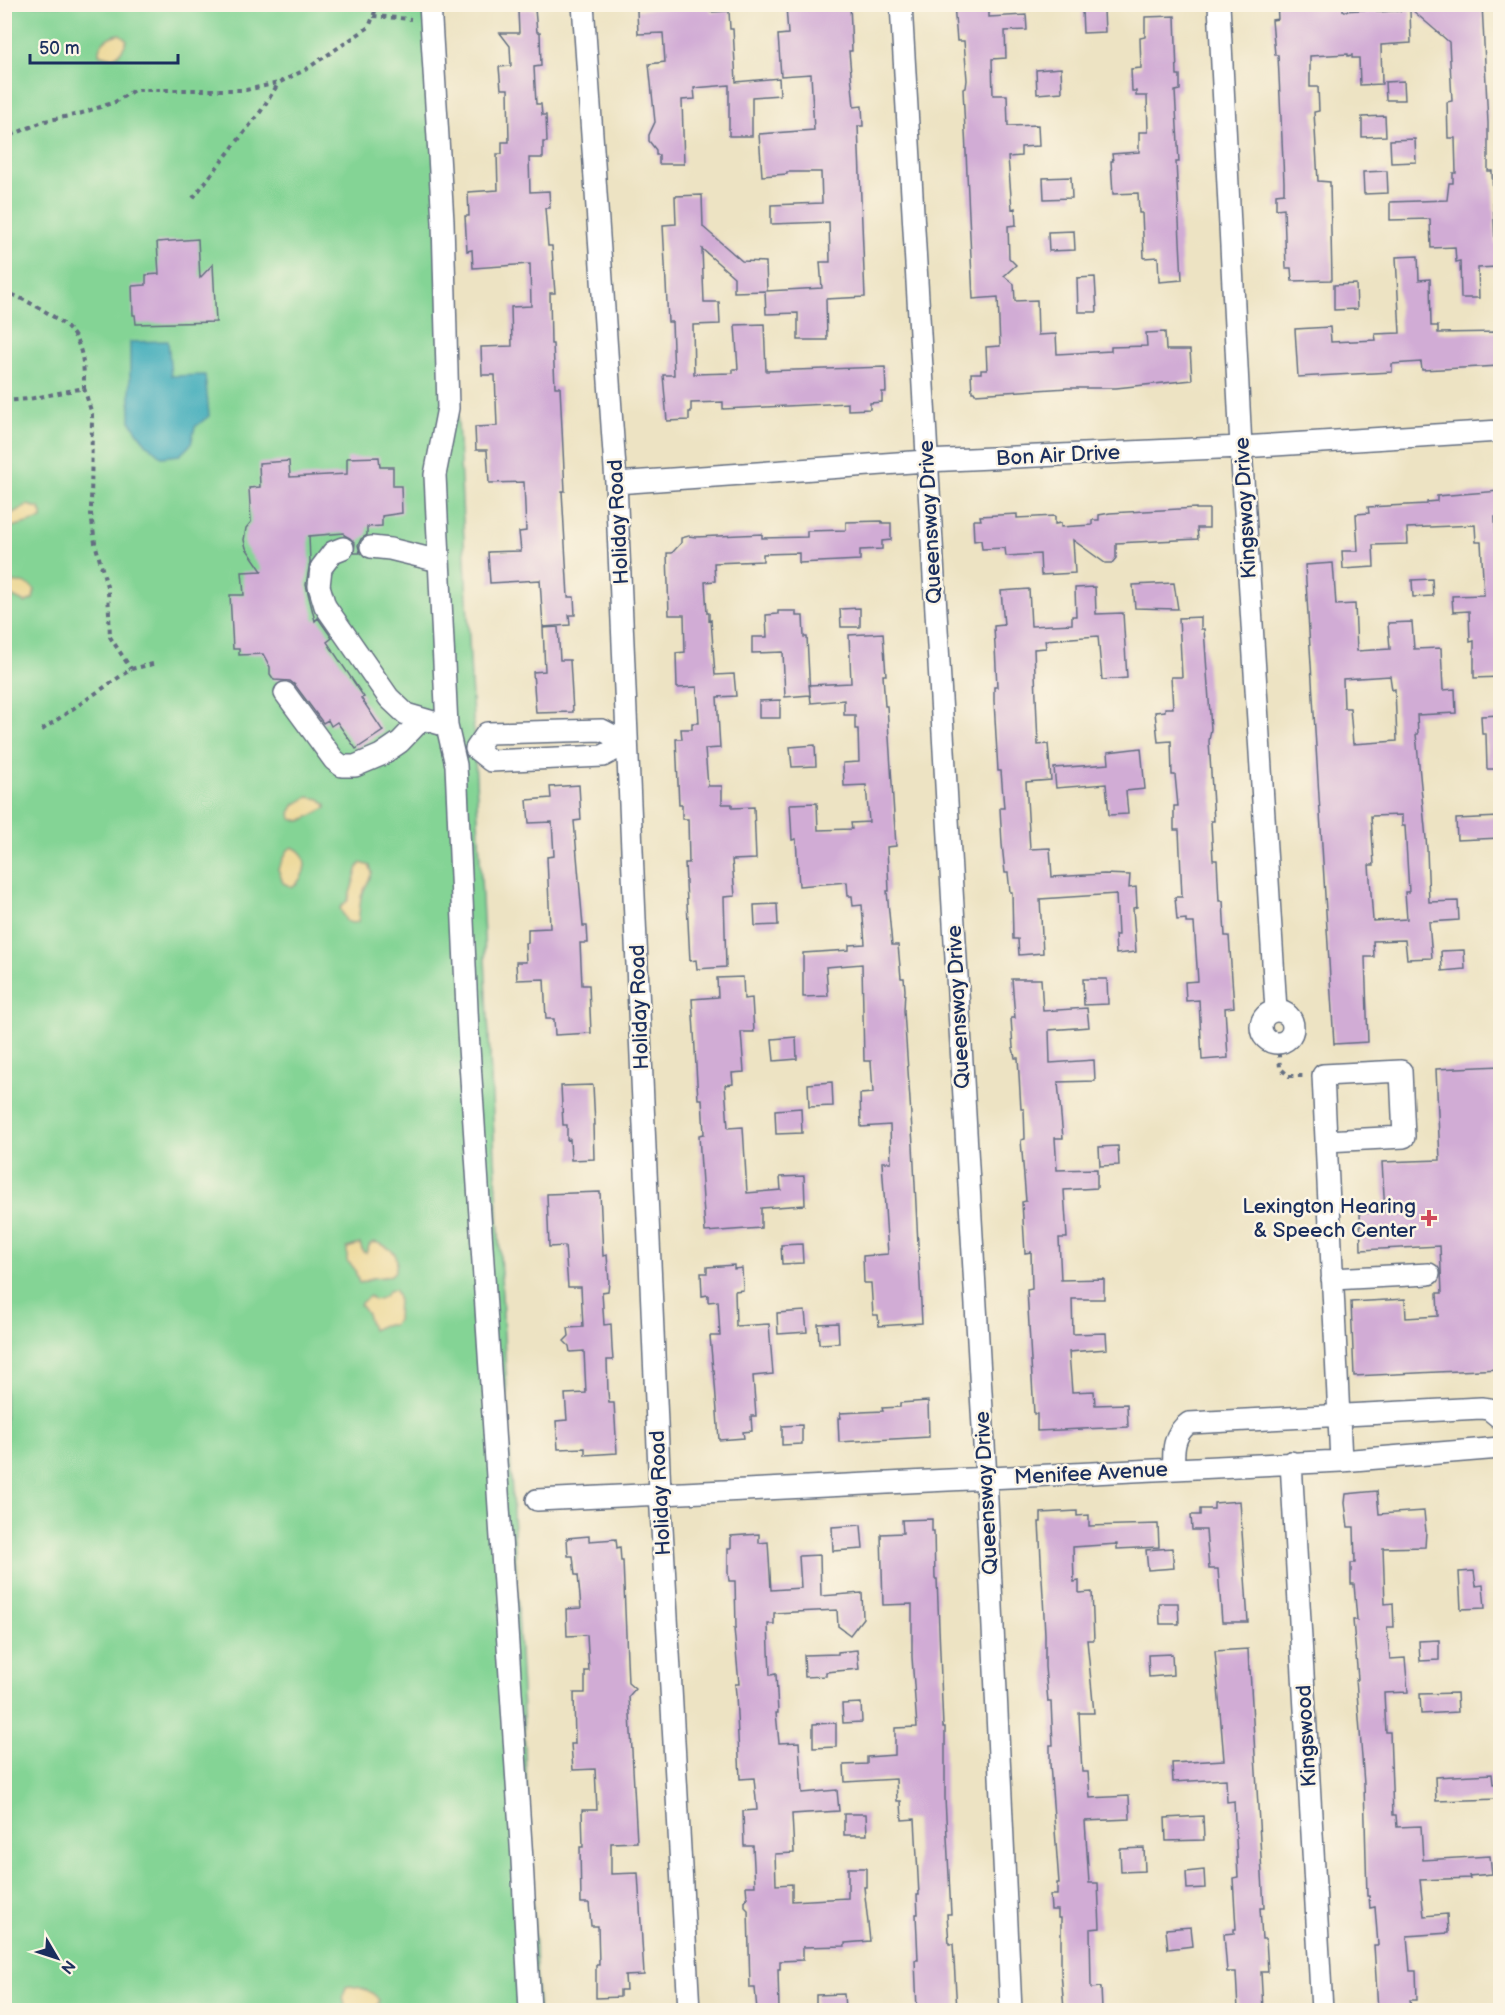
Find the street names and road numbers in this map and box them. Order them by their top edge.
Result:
street label: Kingsway Drive [1229,437,1262,579]
street label: Queensway Drive [914,439,947,605]
street label: Bon Air Drive [995,440,1121,471]
street label: Holiday Road [603,459,634,585]
street label: Queensway Drive [942,924,975,1090]
street label: Holiday Road [625,944,654,1070]
street label: Queensway Drive [970,1410,1003,1576]
street label: Holiday Road [645,1430,676,1556]
street label: Menifee Avenue [1013,1457,1169,1490]
street label: Kingswood [1291,1684,1322,1788]

